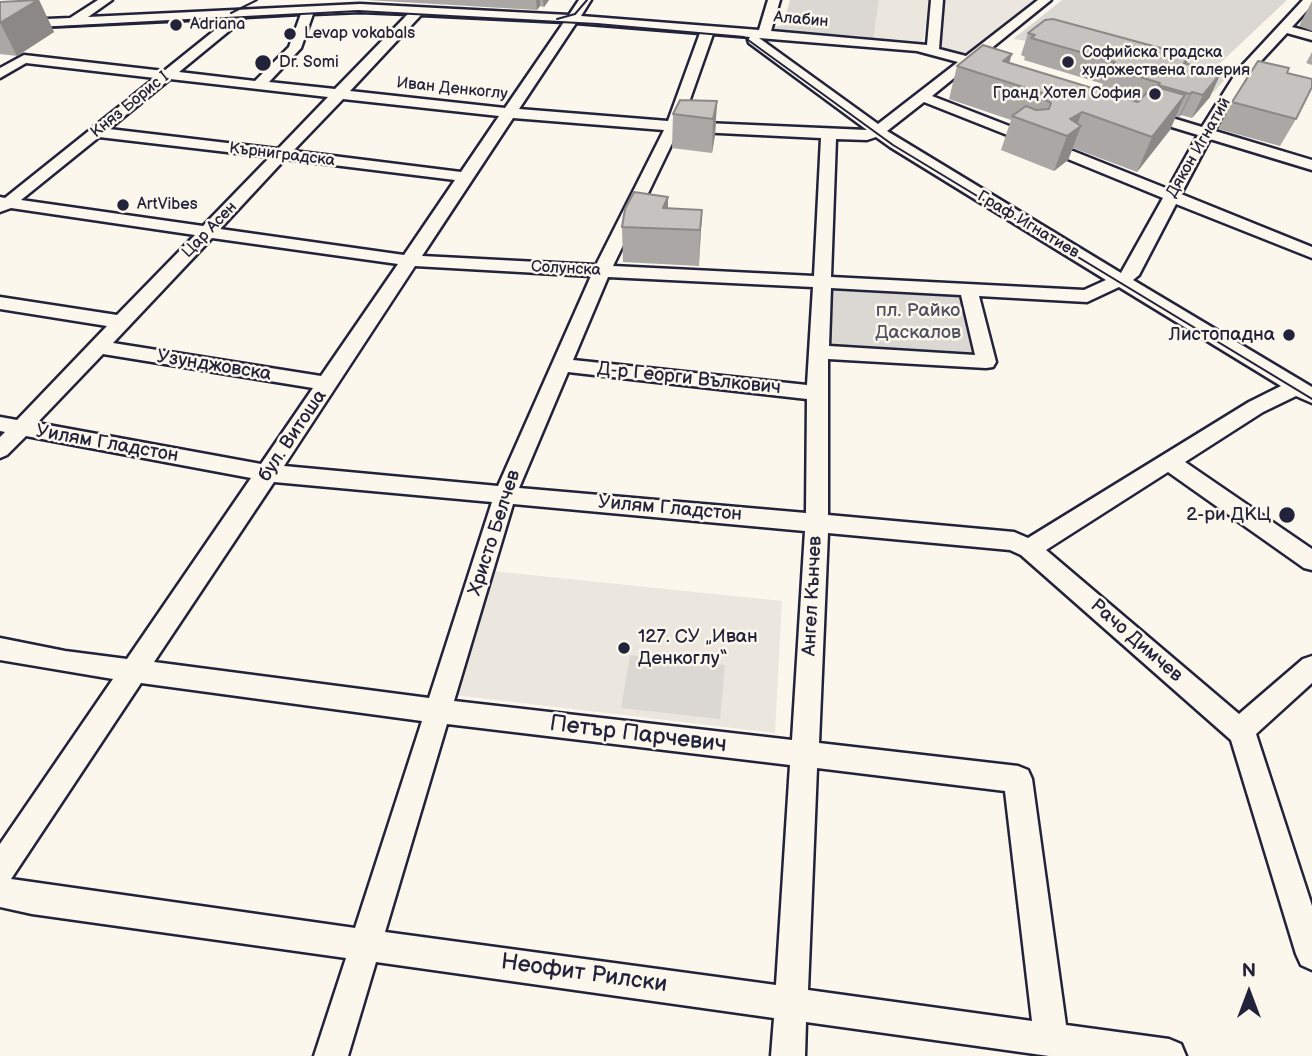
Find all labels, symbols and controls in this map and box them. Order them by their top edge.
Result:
street label: Алабин [773,8,829,32]
place label: Adriana [190,15,245,35]
marker: Adriana [168,17,184,33]
place label: Levap vokabals [304,24,415,44]
marker: Levap vokabals [282,26,298,42]
place label: Софийска градска художествена галерия [1082,43,1250,81]
marker: Dr. Somi [253,53,273,73]
place label: Dr. Somi [279,53,339,73]
marker: Софийска градска художествена галерия [1060,54,1076,70]
street label: Княз Борис I [87,68,173,142]
street label: Иван Денкоглу [395,74,509,104]
place label: Гранд Хотел София [993,84,1141,104]
marker: Гранд Хотел София [1147,86,1163,102]
street label: Дякон Игнатий [1163,95,1235,201]
street label: Кърниградска [228,139,336,171]
street label: Граф Игнатиев [974,187,1082,263]
place label: ArtVibes [137,195,198,215]
marker: ArtVibes [115,197,131,213]
street label: Цар Асен [179,198,241,262]
street label: Солунска [530,258,602,280]
park label: пл. Райко Даскалов [875,300,961,344]
place label: Листопадна [1169,324,1275,346]
marker: Листопадна [1281,327,1297,343]
street label: Узунджовска [155,346,273,386]
street label: Д-р Георги Вълкович [596,358,782,400]
street label: бул. Витоша [254,386,332,486]
street label: Уилям Гладстон [34,420,180,468]
street label: Христо Белчев [464,467,526,599]
street label: Уилям Гладстон [597,491,743,527]
place label: 2-ри ДКЦ [1186,504,1271,526]
marker: 2-ри ДКЦ [1277,505,1297,525]
street label: Ангел Кънчев [798,535,828,657]
street label: Рачо Димчев [1085,595,1187,687]
place label: 127. СУ „Иван Денкоглу“ [638,626,758,670]
marker: 127. СУ „Иван Денкоглу“ [616,640,632,656]
street label: Петър Парчевич [548,710,728,760]
street label: Неофит Рилски [499,949,669,999]
north arrow [1214,958,1284,1028]
text: N [1242,960,1256,983]

